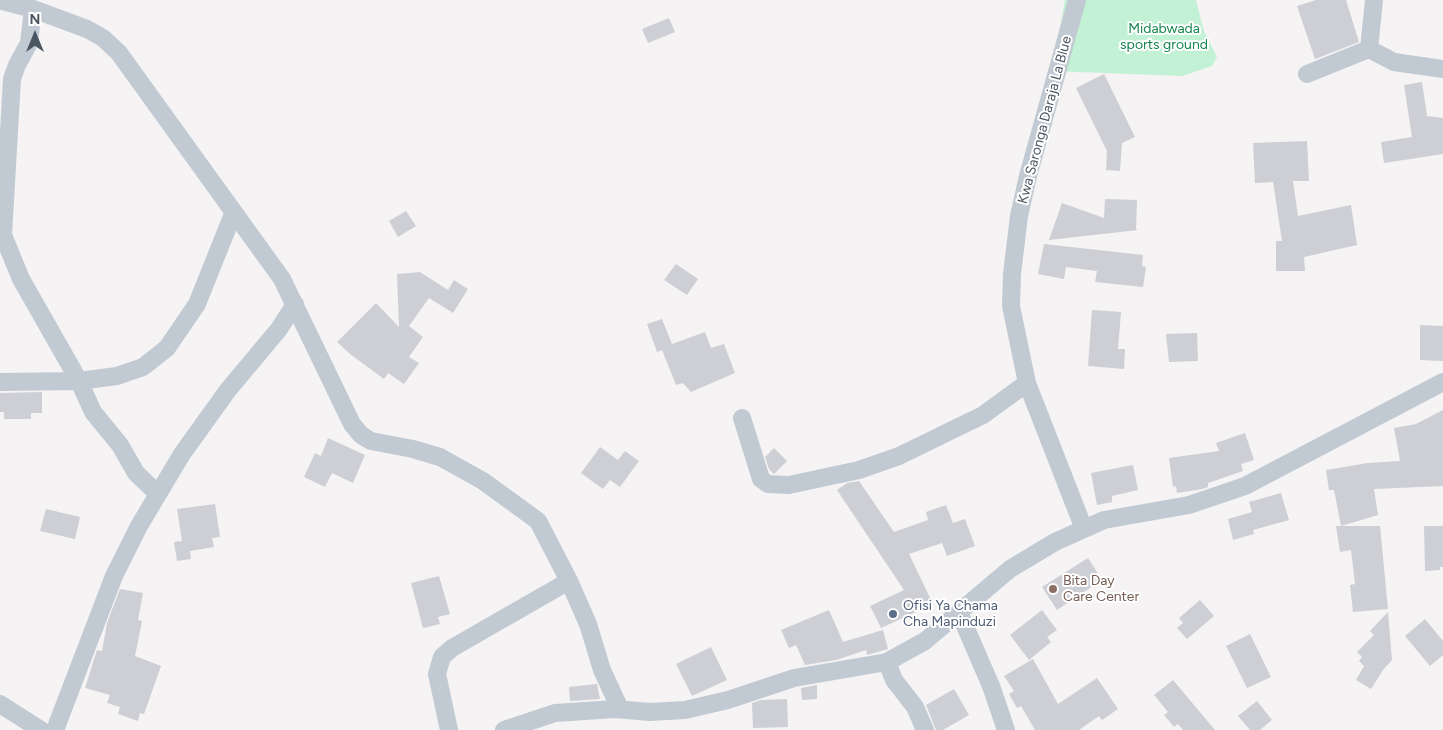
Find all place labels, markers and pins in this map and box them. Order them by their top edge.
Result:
place label: Bita Day Care Center [1063,573,1139,606]
marker: Bita Day Care Center [1047,583,1059,595]
place label: Ofisi Ya Chama Cha Mapinduzi [903,598,998,630]
marker: Ofisi Ya Chama Cha Mapinduzi [887,608,899,620]

